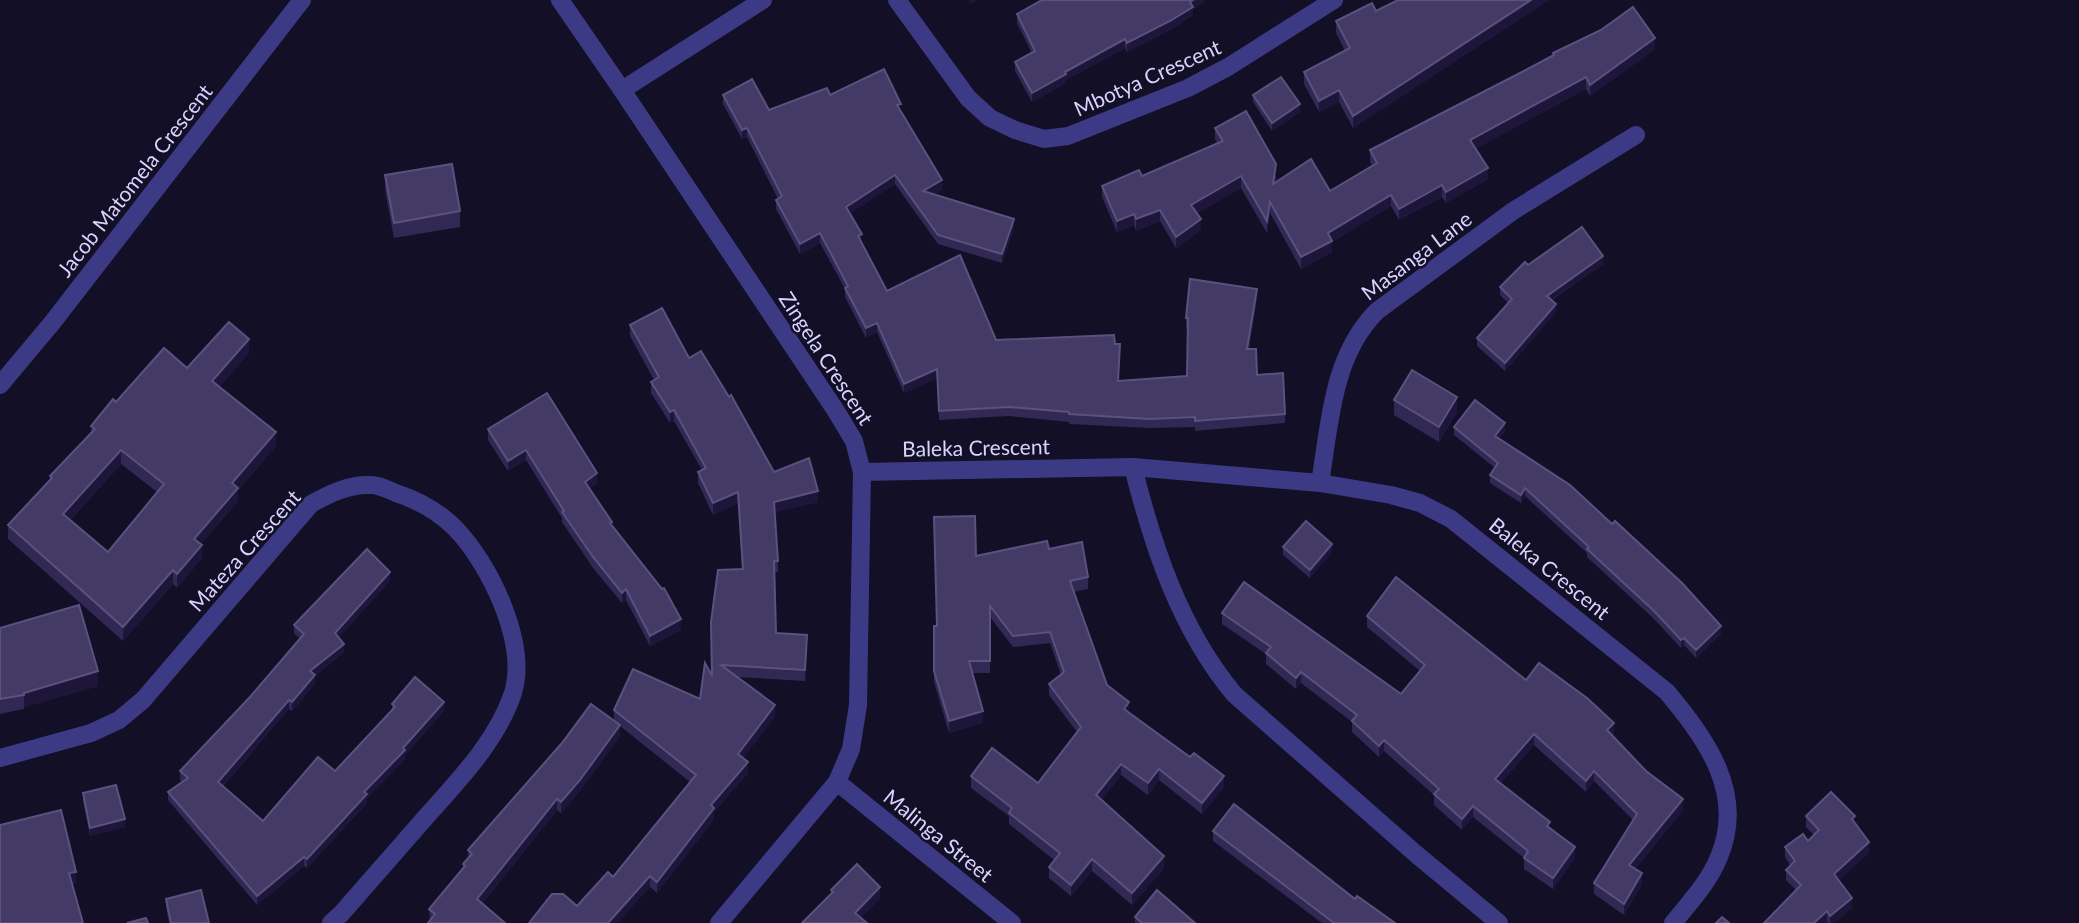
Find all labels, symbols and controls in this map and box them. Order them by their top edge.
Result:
street label: Mbotya Crescent [1070,33,1225,121]
street label: Jacob Matomela Crescent [51,78,217,281]
street label: Masanga Lane [1356,205,1476,305]
street label: Zingela Crescent [775,287,879,430]
street label: Baleka Crescent [902,433,1051,461]
street label: Mateza Crescent [183,484,305,616]
street label: Baleka Crescent [1485,512,1616,625]
street label: Malinga Street [879,783,999,887]

